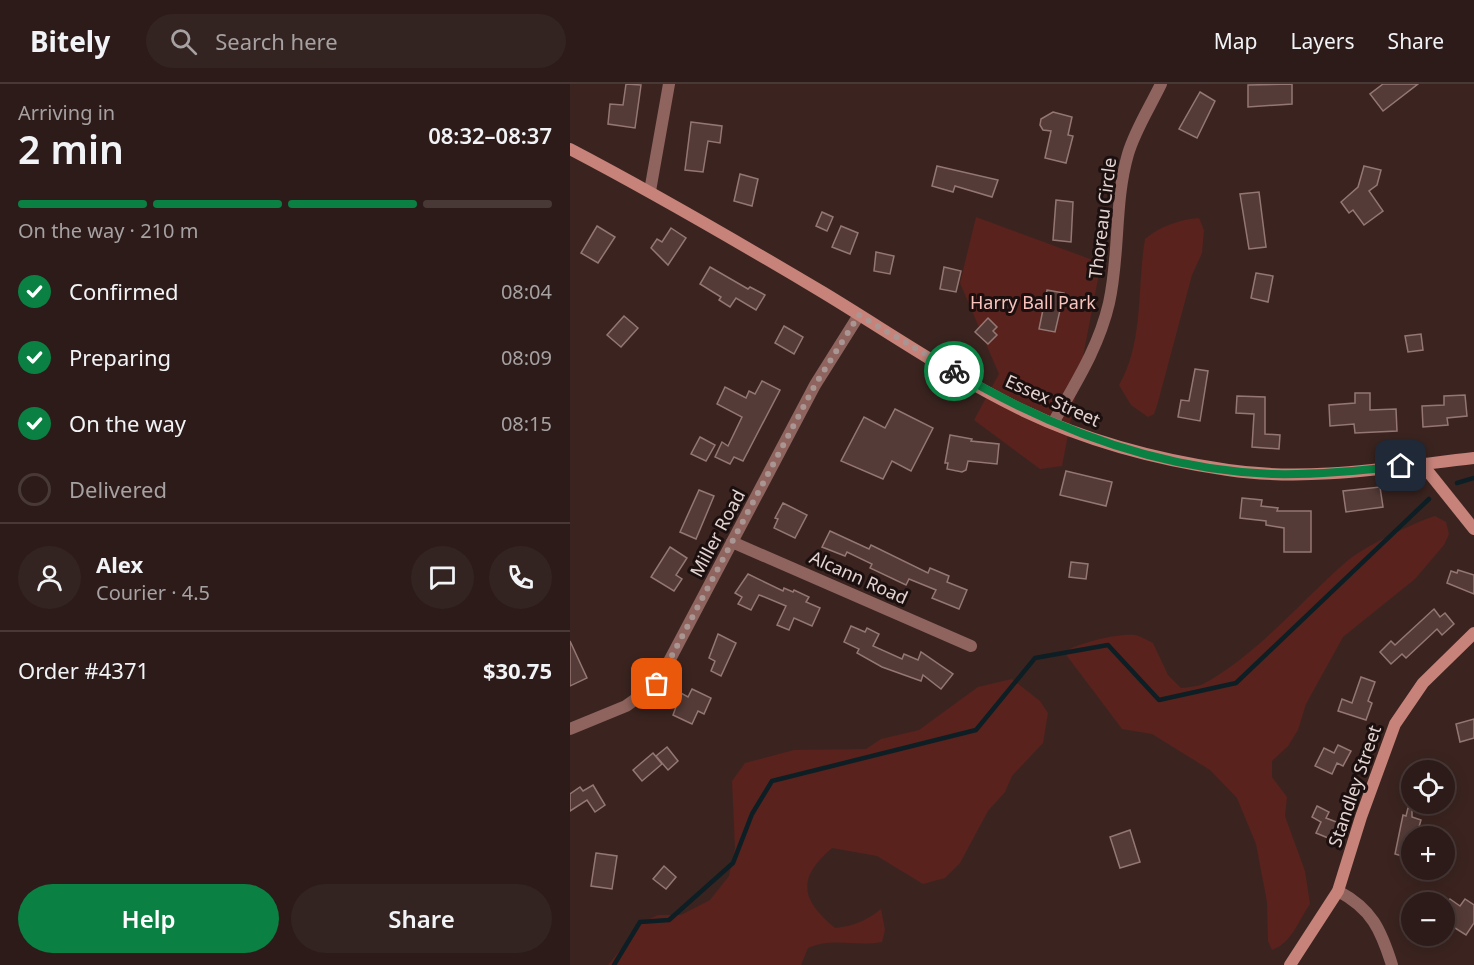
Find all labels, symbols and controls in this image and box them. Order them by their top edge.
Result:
search box [146,14,566,68]
text: Bitely [30,22,110,60]
icon: search [167,25,200,58]
text: Search here [215,26,338,56]
text: Map [1214,27,1258,55]
text: Layers [1291,27,1355,55]
text: Share [1388,27,1444,55]
text: Arriving in [18,99,115,126]
text: 08:32–08:37 [428,120,552,150]
text: 2 min [18,122,124,175]
street label: Thoreau Circle [1083,156,1121,280]
text: On the way · 210 m [18,217,198,244]
icon: check [18,275,51,308]
text: Confirmed [69,276,179,306]
text: 08:04 [501,278,552,305]
park label: Harry Ball Park [970,290,1096,314]
icon: check [18,341,51,374]
courier [924,341,984,401]
text: Preparing [69,342,171,372]
text: 08:09 [501,344,552,371]
icon: bike [938,355,971,388]
street label: Essex Street [1002,368,1105,432]
icon: check [18,407,51,440]
text: On the way [69,408,186,438]
text: 08:15 [501,410,552,437]
pin [1375,440,1426,491]
icon: home [1384,449,1417,482]
text: Delivered [69,474,167,504]
street label: Miller Road [684,485,750,581]
street label: Alcann Road [806,545,912,609]
button: person [18,546,81,609]
button: chat [411,546,474,609]
button: phone [489,546,552,609]
text: Alex [96,549,143,579]
text: Courier · 4.5 [96,579,210,606]
text: Order #4371 [18,655,149,685]
text: $30.75 [483,655,552,685]
pin [631,658,682,709]
icon: bag [640,667,673,700]
street label: Standley Street [1322,721,1386,850]
map controls [1401,760,1455,946]
button: locate [1401,760,1455,814]
button: + [1401,826,1455,880]
button: Help [18,884,279,953]
button: Share [291,884,552,953]
button: − [1401,892,1455,946]

